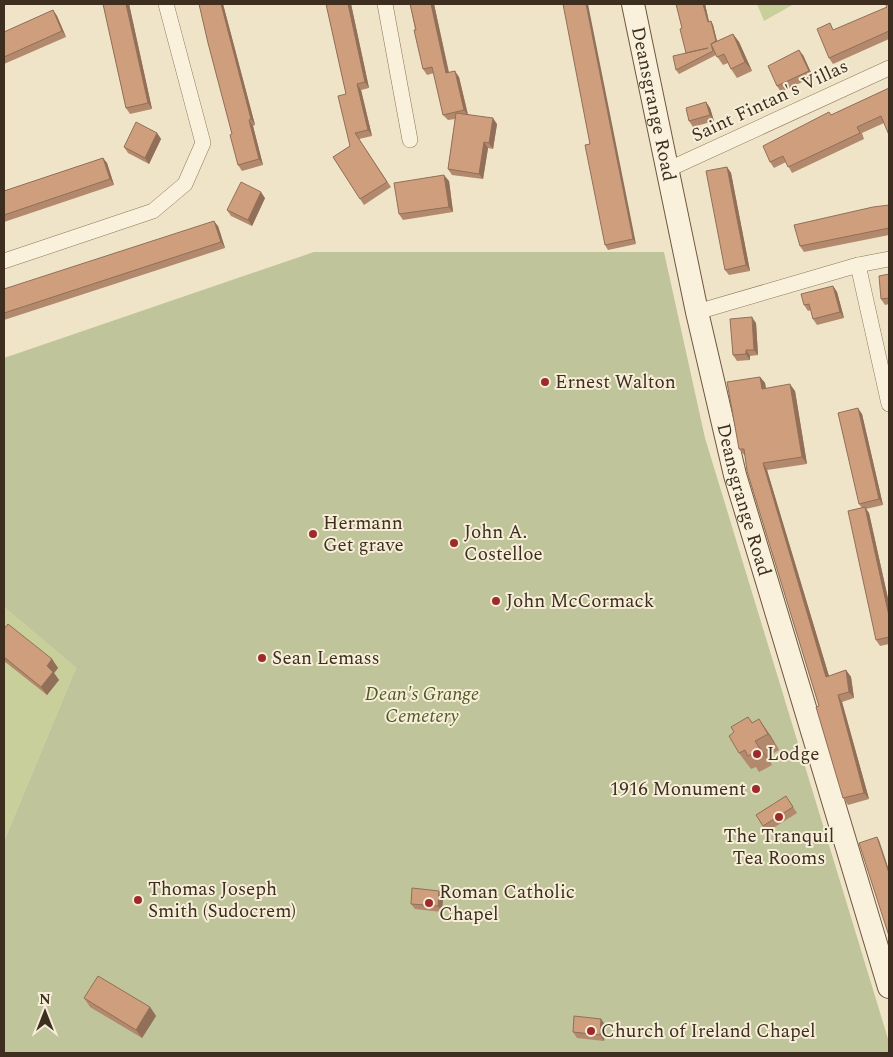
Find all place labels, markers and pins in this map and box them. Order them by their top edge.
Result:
place label: Ernest Walton [555,368,676,397]
marker: Ernest Walton [539,376,551,388]
place label: Hermann Get grave [323,509,404,560]
place label: John A. Costelloe [464,518,543,569]
marker: Hermann Get grave [307,528,319,540]
marker: John A. Costelloe [448,537,460,549]
place label: John McCormack [506,587,655,616]
marker: John McCormack [490,595,502,607]
place label: Sean Lemass [272,644,380,673]
marker: Sean Lemass [256,652,268,664]
place label: Lodge [767,740,819,769]
marker: Lodge [751,748,763,760]
place label: 1916 Monument [610,775,746,804]
marker: 1916 Monument [750,783,762,795]
marker: The Tranquil Tea Rooms [773,811,785,823]
place label: The Tranquil Tea Rooms [724,822,834,873]
place label: Thomas Joseph Smith (Sudocrem) [148,875,296,926]
place label: Roman Catholic Chapel [439,878,575,929]
marker: Thomas Joseph Smith (Sudocrem) [132,894,144,906]
marker: Roman Catholic Chapel [423,897,435,909]
place label: Church of Ireland Chapel [601,1017,816,1046]
marker: Church of Ireland Chapel [585,1025,597,1037]

